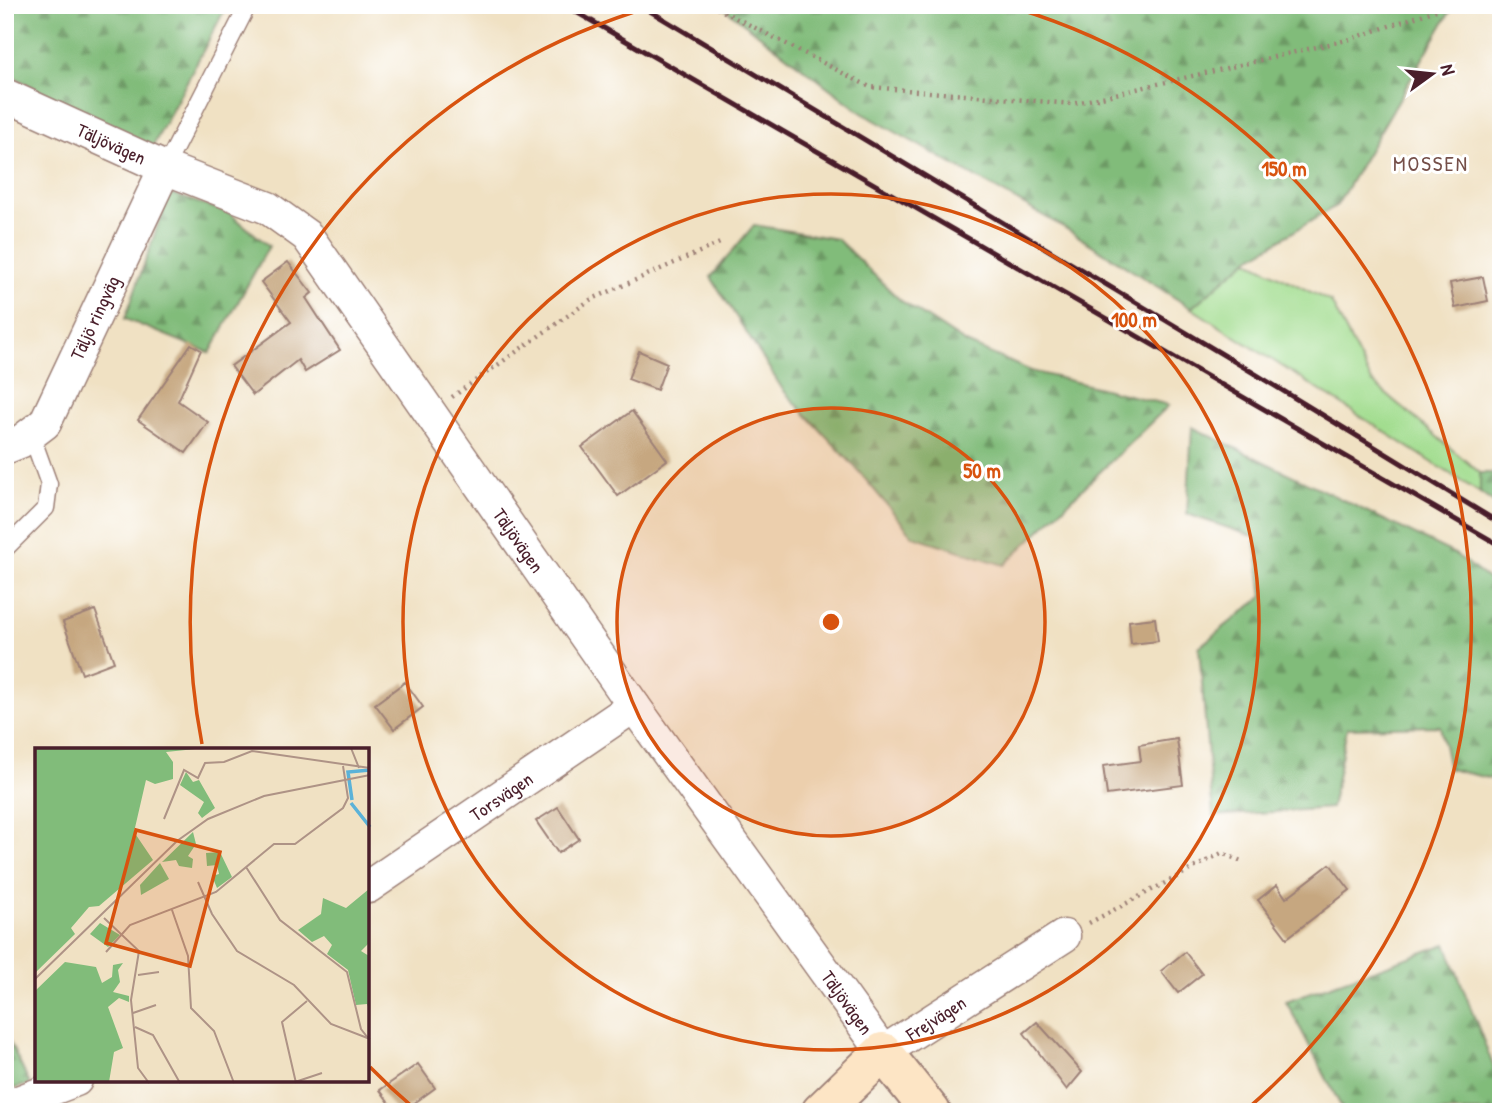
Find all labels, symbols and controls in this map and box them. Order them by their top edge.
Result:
north arrow [1398,38,1468,108]
text: N [1435,61,1462,78]
street label: Täljövägen [73,117,150,171]
district label: MOSSEN [1393,149,1469,178]
text: 150 m [1261,154,1307,183]
street label: Täljö ringväg [64,271,126,364]
text: 100 m [1111,305,1157,334]
text: 50 m [963,456,1001,485]
street label: Täljövägen [487,503,550,578]
centre of rings [819,610,843,634]
inset map [35,748,369,1082]
street label: Torsvägen [464,766,538,827]
street label: Täljövägen [815,965,879,1040]
street label: Frejvägen [900,989,971,1047]

